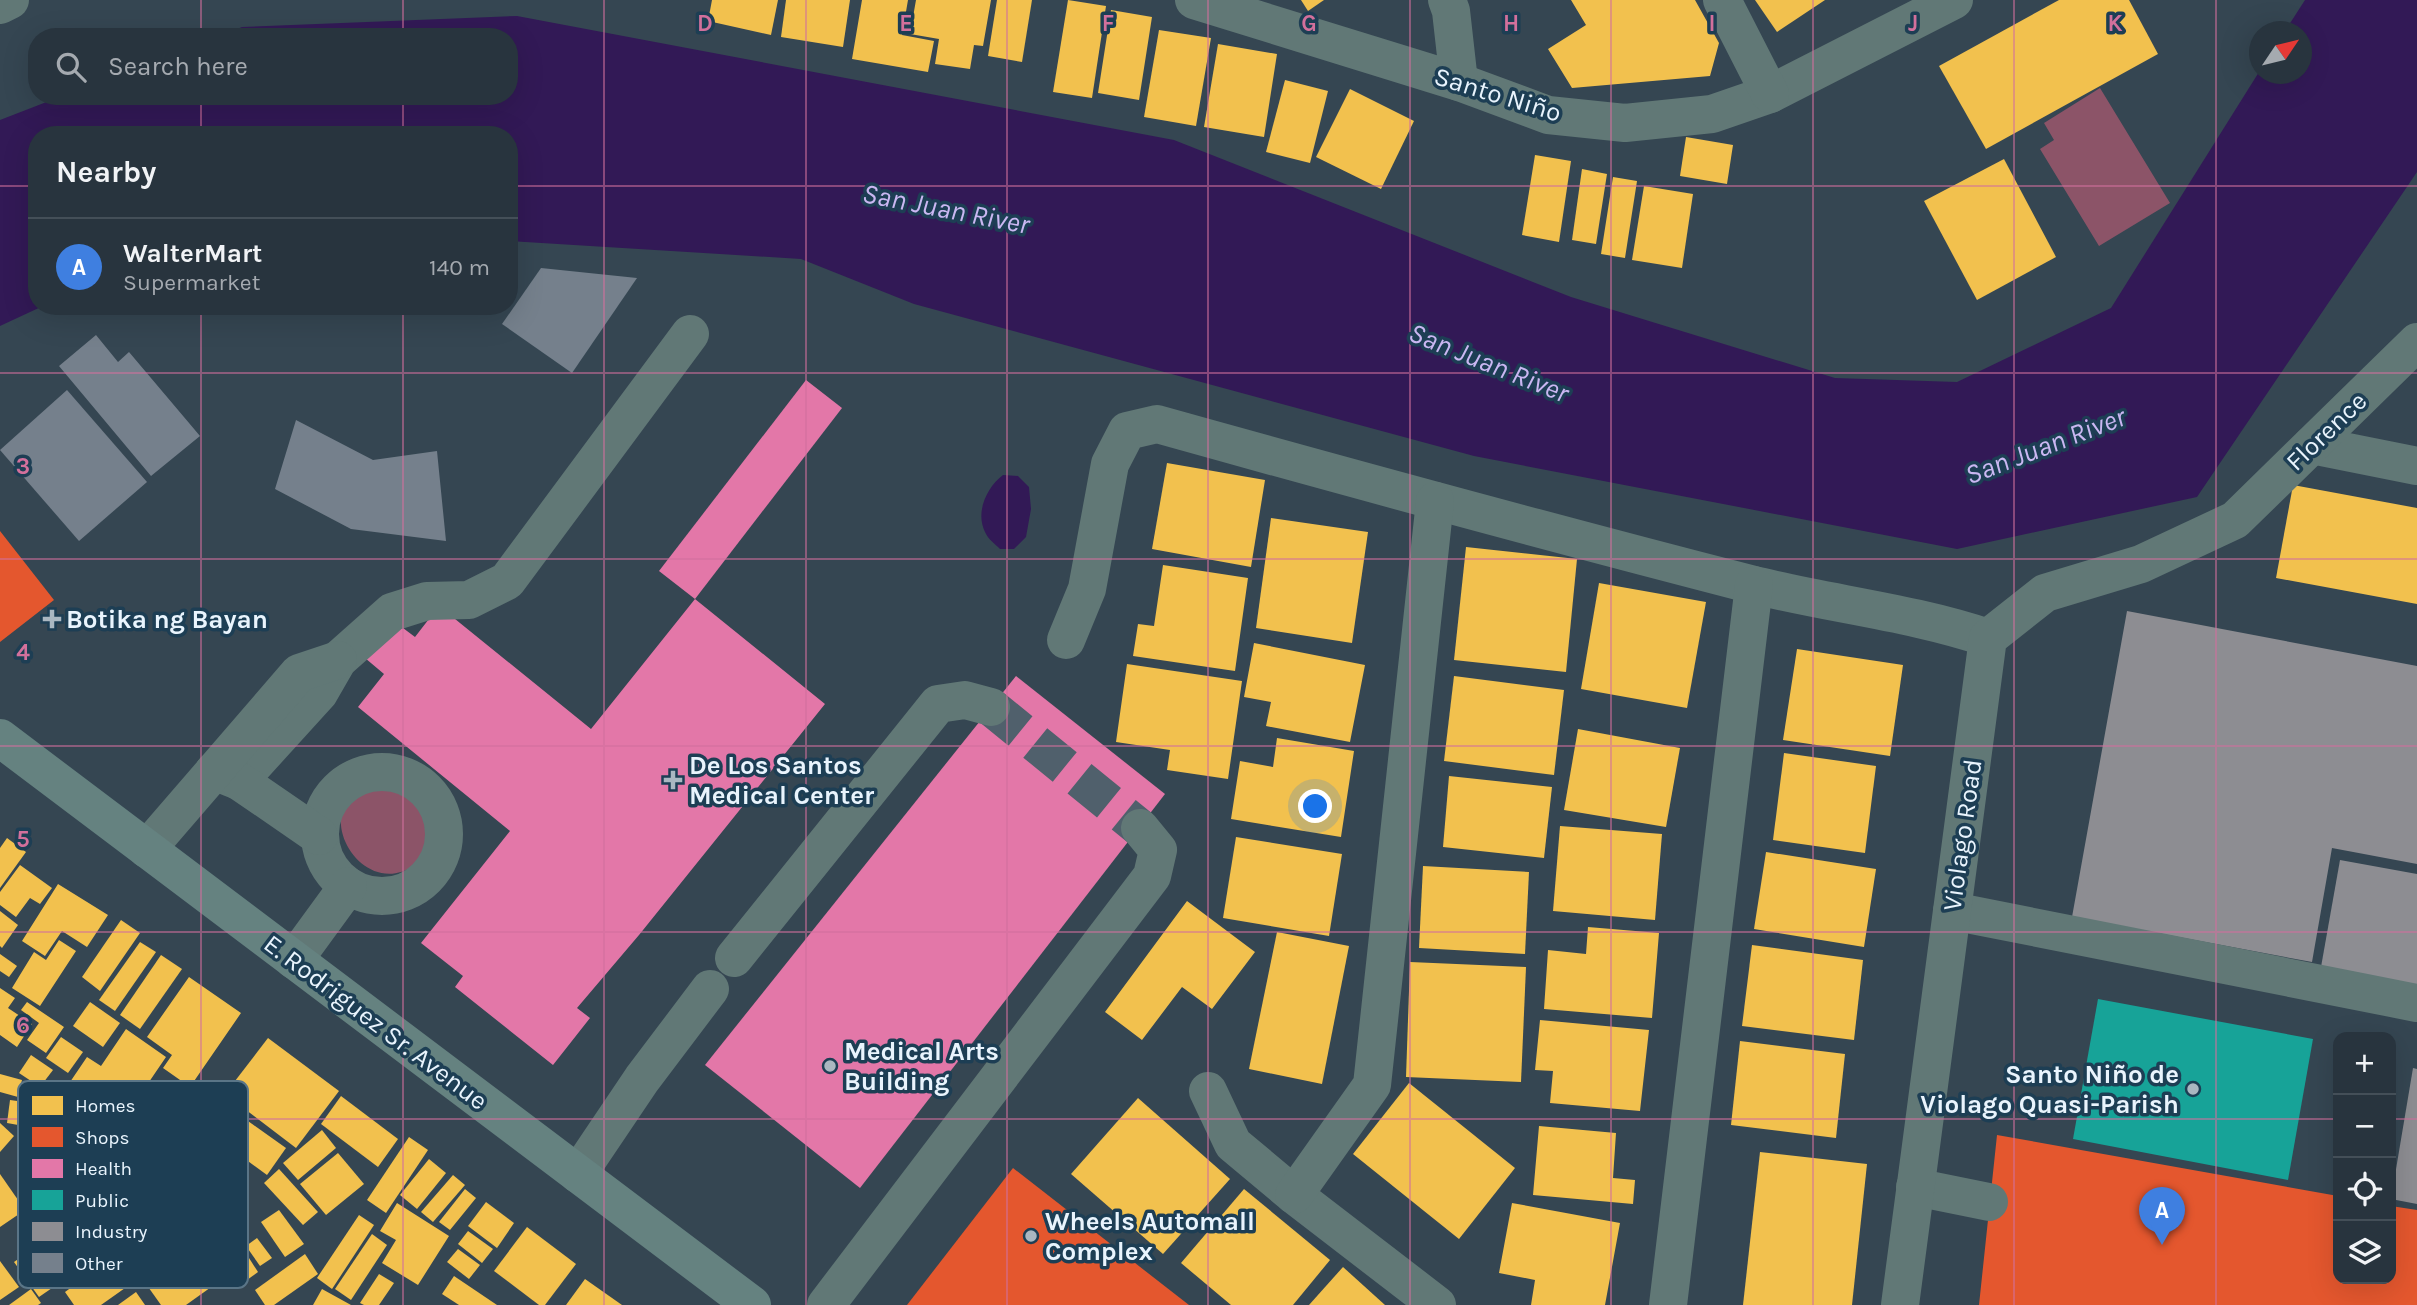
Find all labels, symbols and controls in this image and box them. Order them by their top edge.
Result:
text: D [697,10,713,37]
text: E [899,10,913,37]
text: F [1102,10,1114,37]
text: G [1301,10,1317,37]
text: H [1503,10,1519,37]
text: I [1708,10,1716,37]
text: J [1908,10,1918,37]
text: K [2107,10,2123,37]
north arrow [2249,21,2312,84]
search box [28,28,518,105]
icon: search [52,48,90,86]
text: Search here [108,51,248,82]
street label: Santo Niño [1431,60,1565,128]
text: Nearby [56,154,156,190]
water label: San Juan River [860,176,1034,241]
text: WalterMart [123,238,262,269]
text: A [72,254,86,281]
text: 140 m [429,254,490,281]
text: Supermarket [123,269,260,296]
water label: San Juan River [1404,315,1575,410]
street label: Florence [2279,385,2373,477]
water label: San Juan River [1960,399,2132,491]
text: 3 [16,453,30,480]
place label: Botika ng Bayan [66,604,268,635]
marker: Botika ng Bayan [44,611,60,627]
text: 4 [16,639,30,666]
place label: De Los Santos Medical Center [689,750,875,811]
street label: Violago Road [1936,757,1988,913]
marker: De Los Santos Medical Center [663,770,683,790]
your location [1298,789,1332,823]
text: 5 [16,826,30,853]
street label: E. Rodriguez Sr. Avenue [258,928,494,1117]
text: 6 [16,1012,30,1039]
map controls [2333,1032,2396,1284]
button: + [2333,1032,2396,1095]
place label: Medical Arts Building [844,1036,999,1097]
marker: Medical Arts Building [822,1058,838,1074]
place label: Santo Niño de Violago Quasi-Parish [1920,1059,2179,1120]
legend [18,1081,248,1288]
marker: Santo Niño de Violago Quasi-Parish [2185,1081,2201,1097]
text: Homes [75,1095,136,1117]
button: − [2333,1095,2396,1158]
text: Shops [75,1127,129,1149]
text: Health [75,1158,132,1180]
button: locate [2333,1158,2396,1221]
pin: A [2139,1187,2185,1245]
text: Public [75,1190,129,1212]
place label: Wheels Automall Complex [1045,1206,1255,1267]
text: Industry [75,1221,148,1243]
button: layers [2333,1221,2396,1284]
marker: Wheels Automall Complex [1023,1228,1039,1244]
text: Other [75,1253,123,1275]

